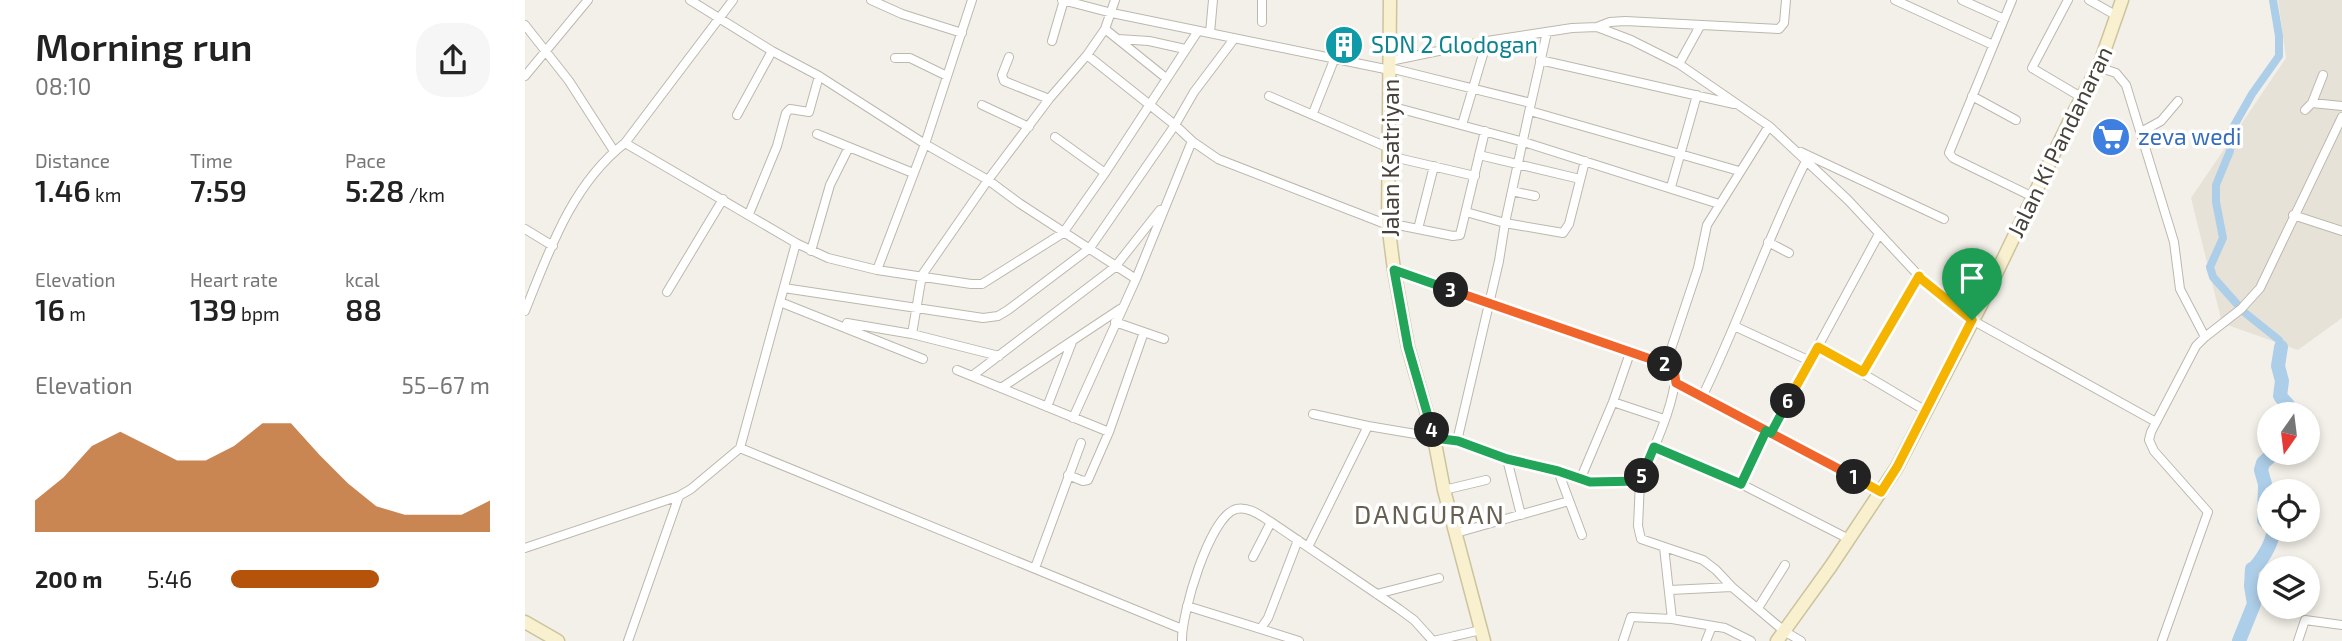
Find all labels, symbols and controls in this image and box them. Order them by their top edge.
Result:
text: Morning run [35,23,253,69]
button: share [416,23,490,97]
building icon: SDN 2 Glodogan [1323,24,1365,66]
place label: SDN 2 Glodogan [1371,30,1538,58]
street label: Jalan Ki Pandanaran [2001,41,2118,242]
text: 08:10 [35,72,91,100]
street label: Jalan Ksatriyan [1376,79,1404,237]
supermarket icon: zeva wedi [2090,116,2132,158]
place label: zeva wedi [2138,122,2241,150]
text: Distance [35,149,110,172]
text: Time [190,149,233,172]
text: Pace [345,149,386,172]
text: 1.46 [35,172,91,208]
text: 7:59 [190,172,247,208]
text: 5:28 [345,172,404,208]
text: km [91,183,121,206]
text: /km [404,183,445,206]
pin [1942,248,2002,320]
icon: arrive [1953,259,1991,297]
text: Elevation [35,268,116,291]
text: Heart rate [190,268,278,291]
text: kcal [345,268,380,291]
pin: 3 [1433,272,1469,308]
text: 3 [1445,278,1456,301]
text: 16 [35,291,65,327]
text: 139 [190,291,237,327]
text: 88 [345,291,382,327]
text: m [65,302,86,325]
text: bpm [237,302,280,325]
pin: 2 [1647,346,1683,382]
text: 2 [1659,352,1670,375]
text: Elevation [35,371,133,399]
text: 55–67 m [402,371,490,399]
pin: 6 [1771,384,1805,418]
text: 6 [1782,389,1793,412]
north arrow [2257,402,2321,466]
map controls [2257,402,2320,619]
pin: 4 [1415,412,1450,448]
text: 4 [1425,418,1438,441]
pin: 5 [1625,458,1659,494]
pin: 1 [1837,460,1871,494]
text: 5 [1636,464,1647,487]
text: 1 [1849,465,1858,488]
button: locate [2257,479,2320,542]
district label: DANGURAN [1354,498,1506,529]
button: layers [2257,556,2320,619]
text: 200 m [35,565,103,593]
text: 5:46 [147,565,192,593]

